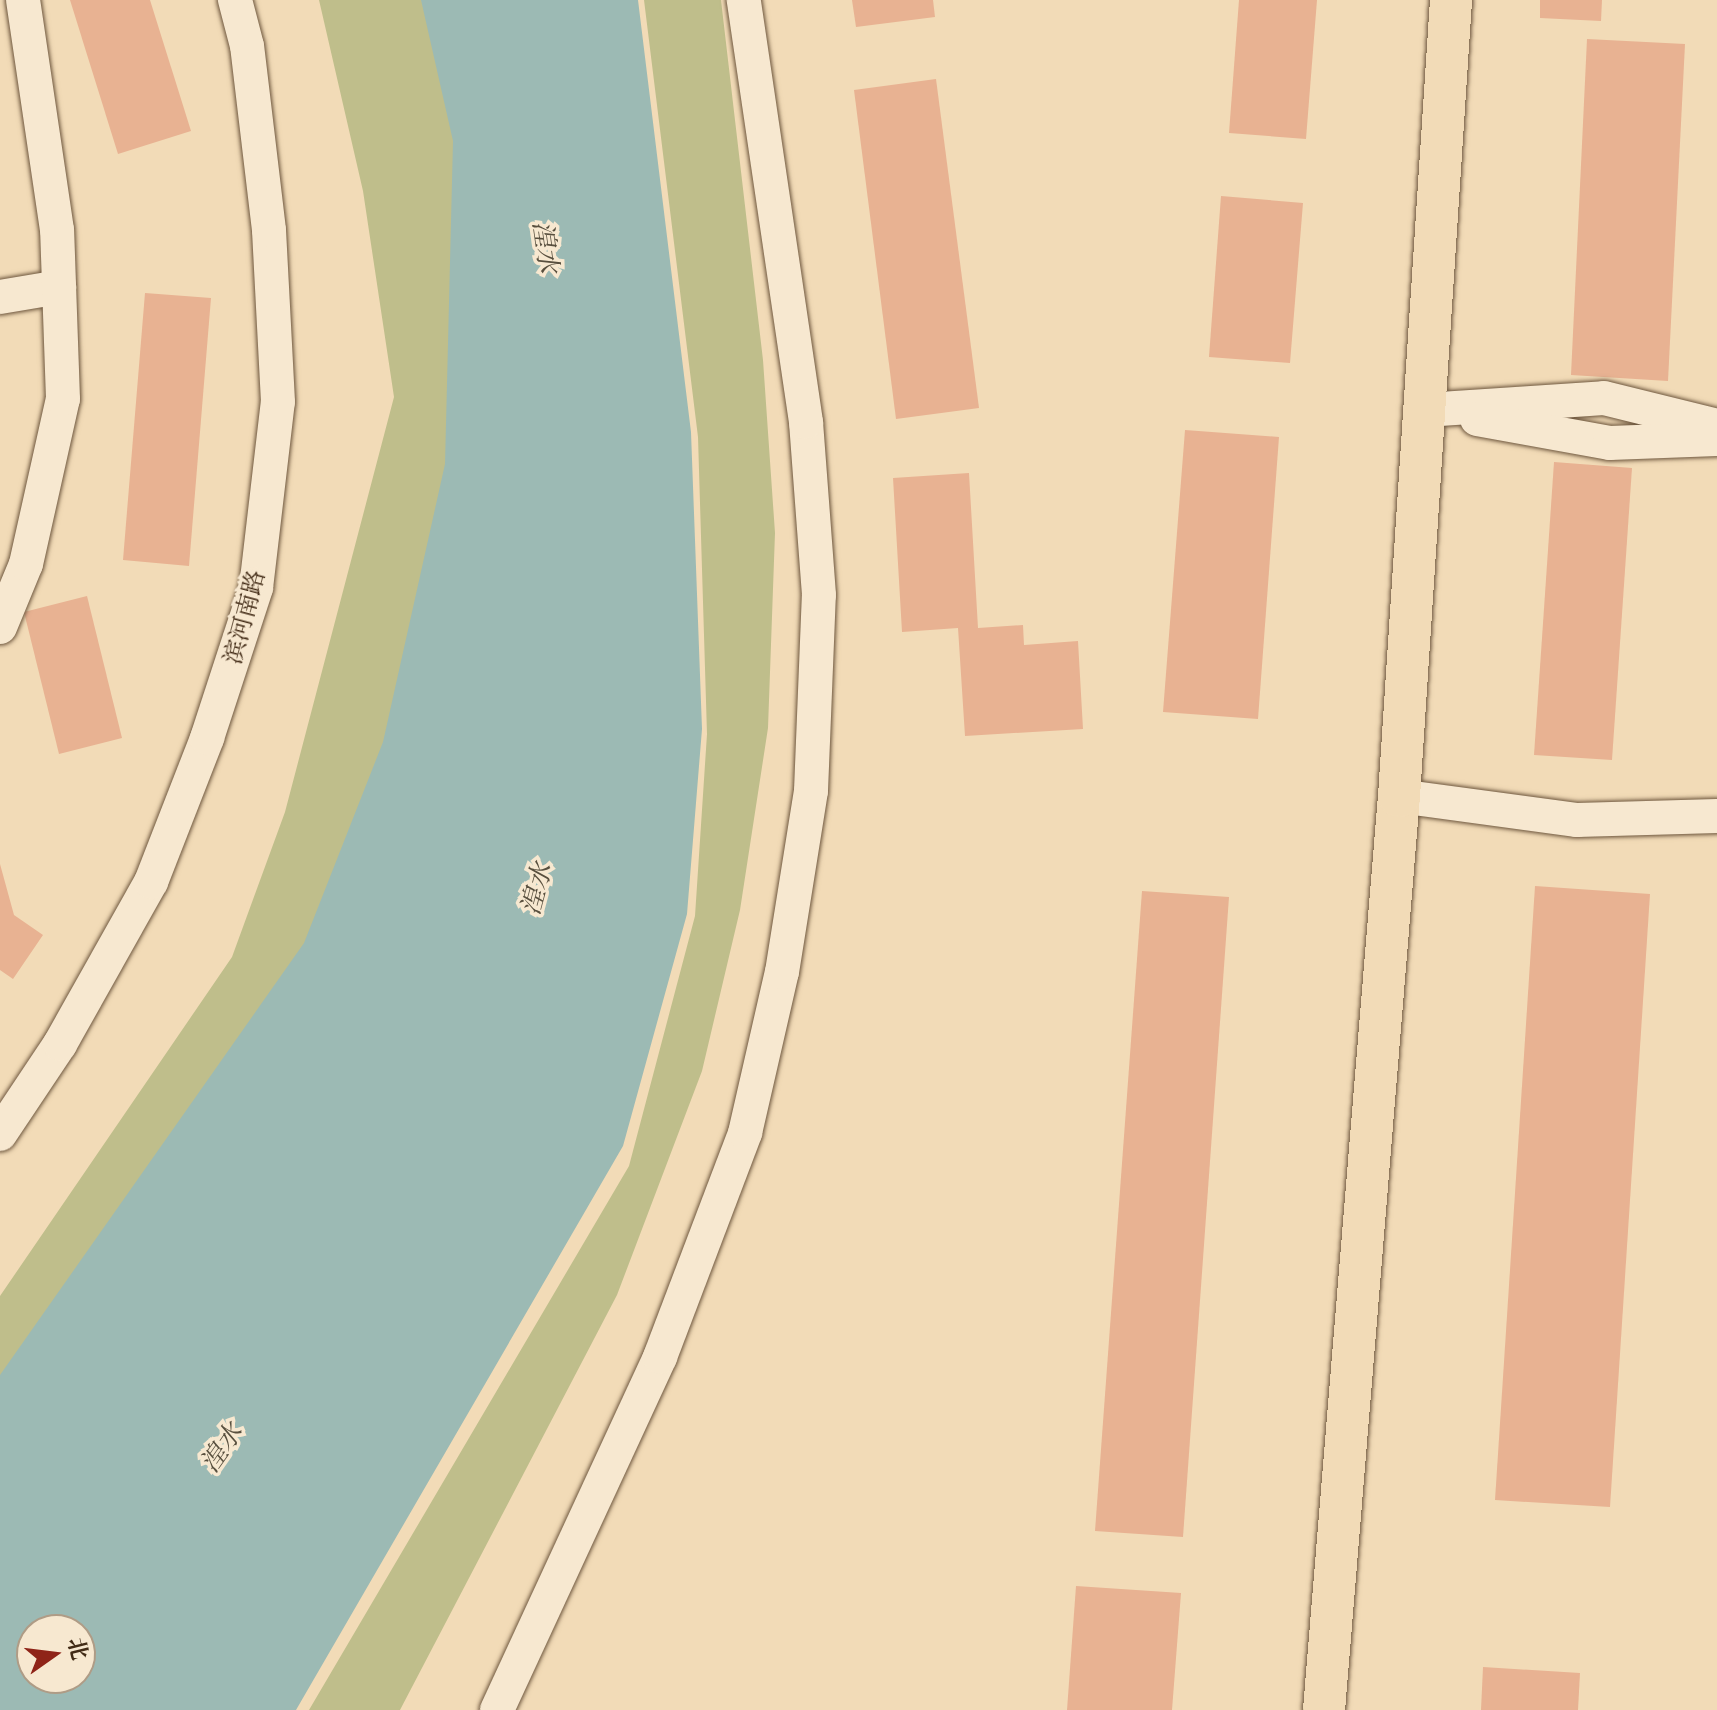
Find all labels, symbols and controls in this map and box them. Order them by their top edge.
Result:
water label: 湟水 [526,219,564,275]
street label: 滨河南路 [218,567,270,667]
water label: 湟水 [515,860,559,918]
water label: 湟水 [194,1418,250,1478]
north arrow [16,1614,96,1694]
text: 北 [62,1635,94,1662]

